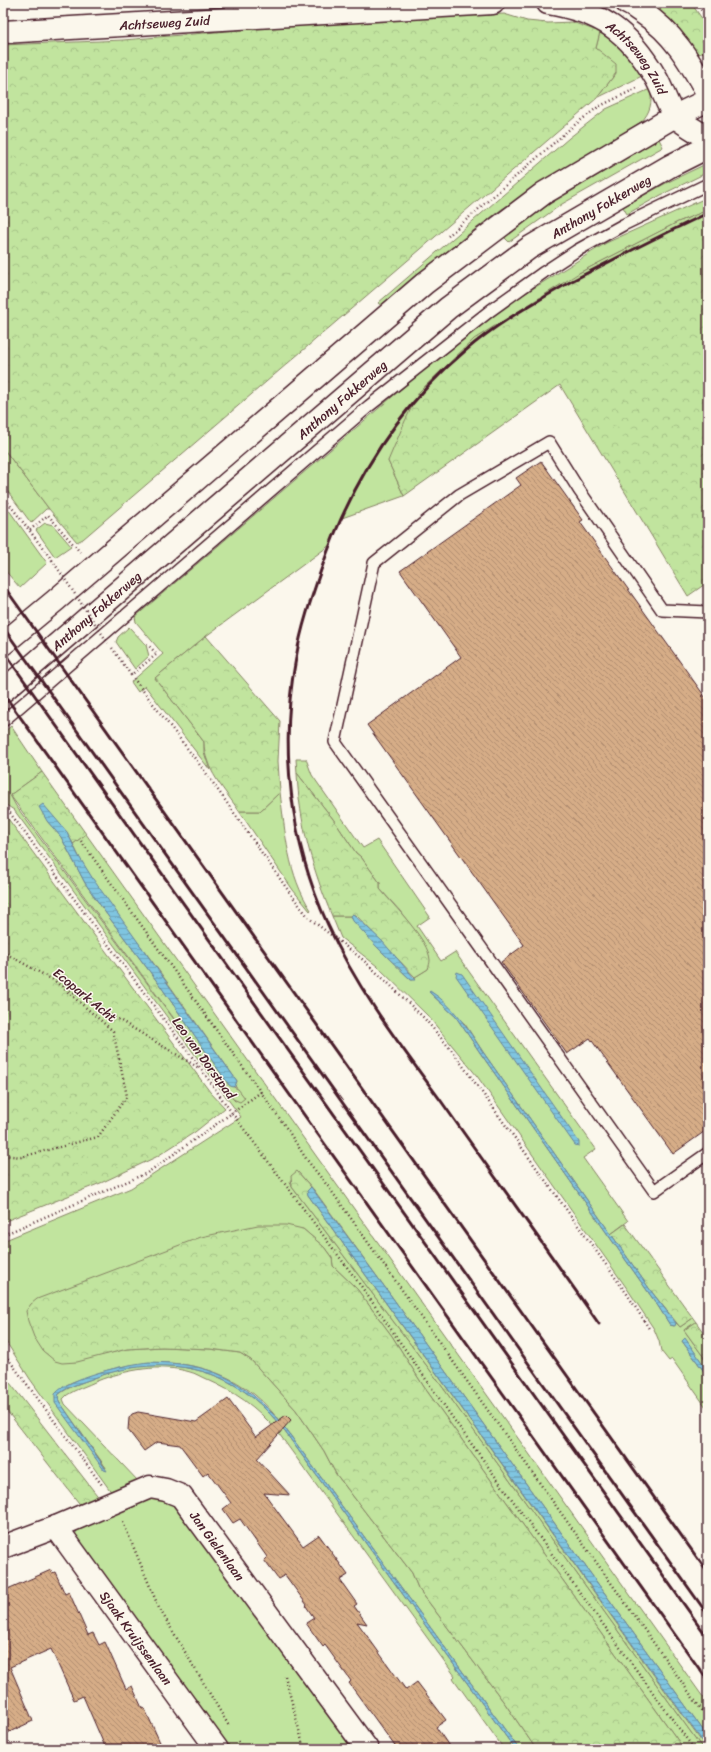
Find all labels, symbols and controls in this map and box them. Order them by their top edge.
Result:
street label: Achtseweg Zuid [118,8,212,37]
street label: Achtseweg Zuid [601,14,674,99]
street label: Anthony Fokkerweg [545,168,656,245]
street label: Anthony Fokkerweg [290,353,392,446]
street label: Anthony Fokkerweg [45,565,147,657]
street label: Ecopark Acht [48,962,122,1028]
street label: Leo van Dorstpad [166,1012,243,1105]
street label: Jan Gielenlaan [183,1505,251,1586]
street label: Sjaak Kruijssenlaan [94,1586,179,1690]

